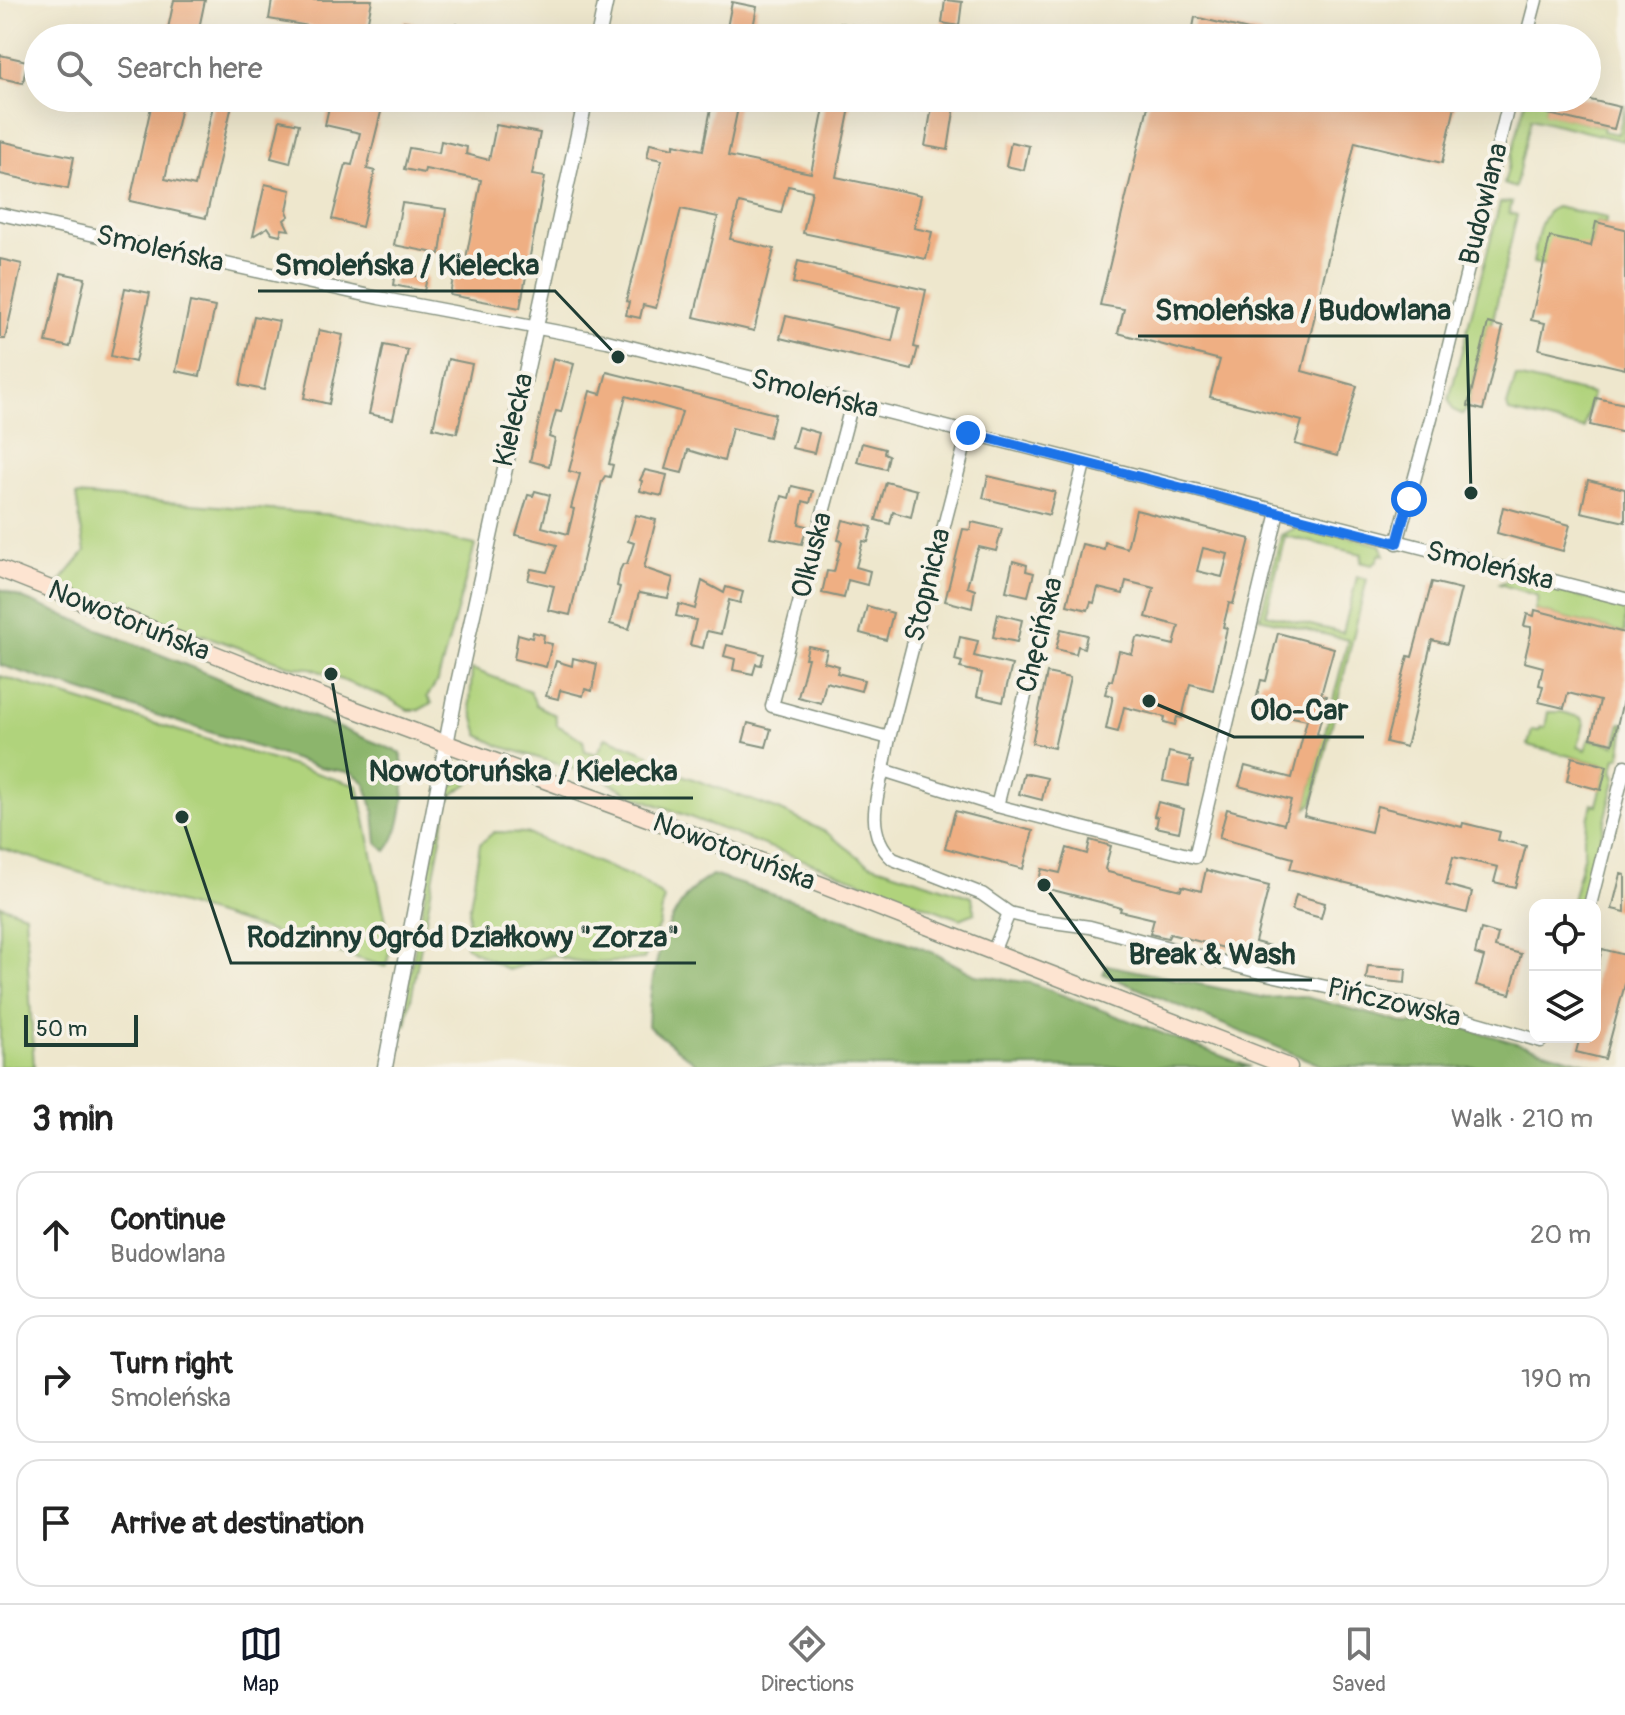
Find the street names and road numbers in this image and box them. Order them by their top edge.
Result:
street label: Budowlana [1452,139,1516,269]
street label: Smoleńska [93,217,227,281]
street label: Smoleńska [748,361,882,427]
street label: Kielecka [486,370,542,470]
street label: Olkuska [784,508,840,602]
street label: Stopnicka [897,525,959,645]
street label: Smoleńska [1423,533,1557,599]
street label: Nowotoruńska [43,573,215,669]
street label: Chęcińska [1009,574,1071,696]
street label: Nowotoruńska [648,805,820,899]
street label: Pińczowska [1324,971,1464,1035]

